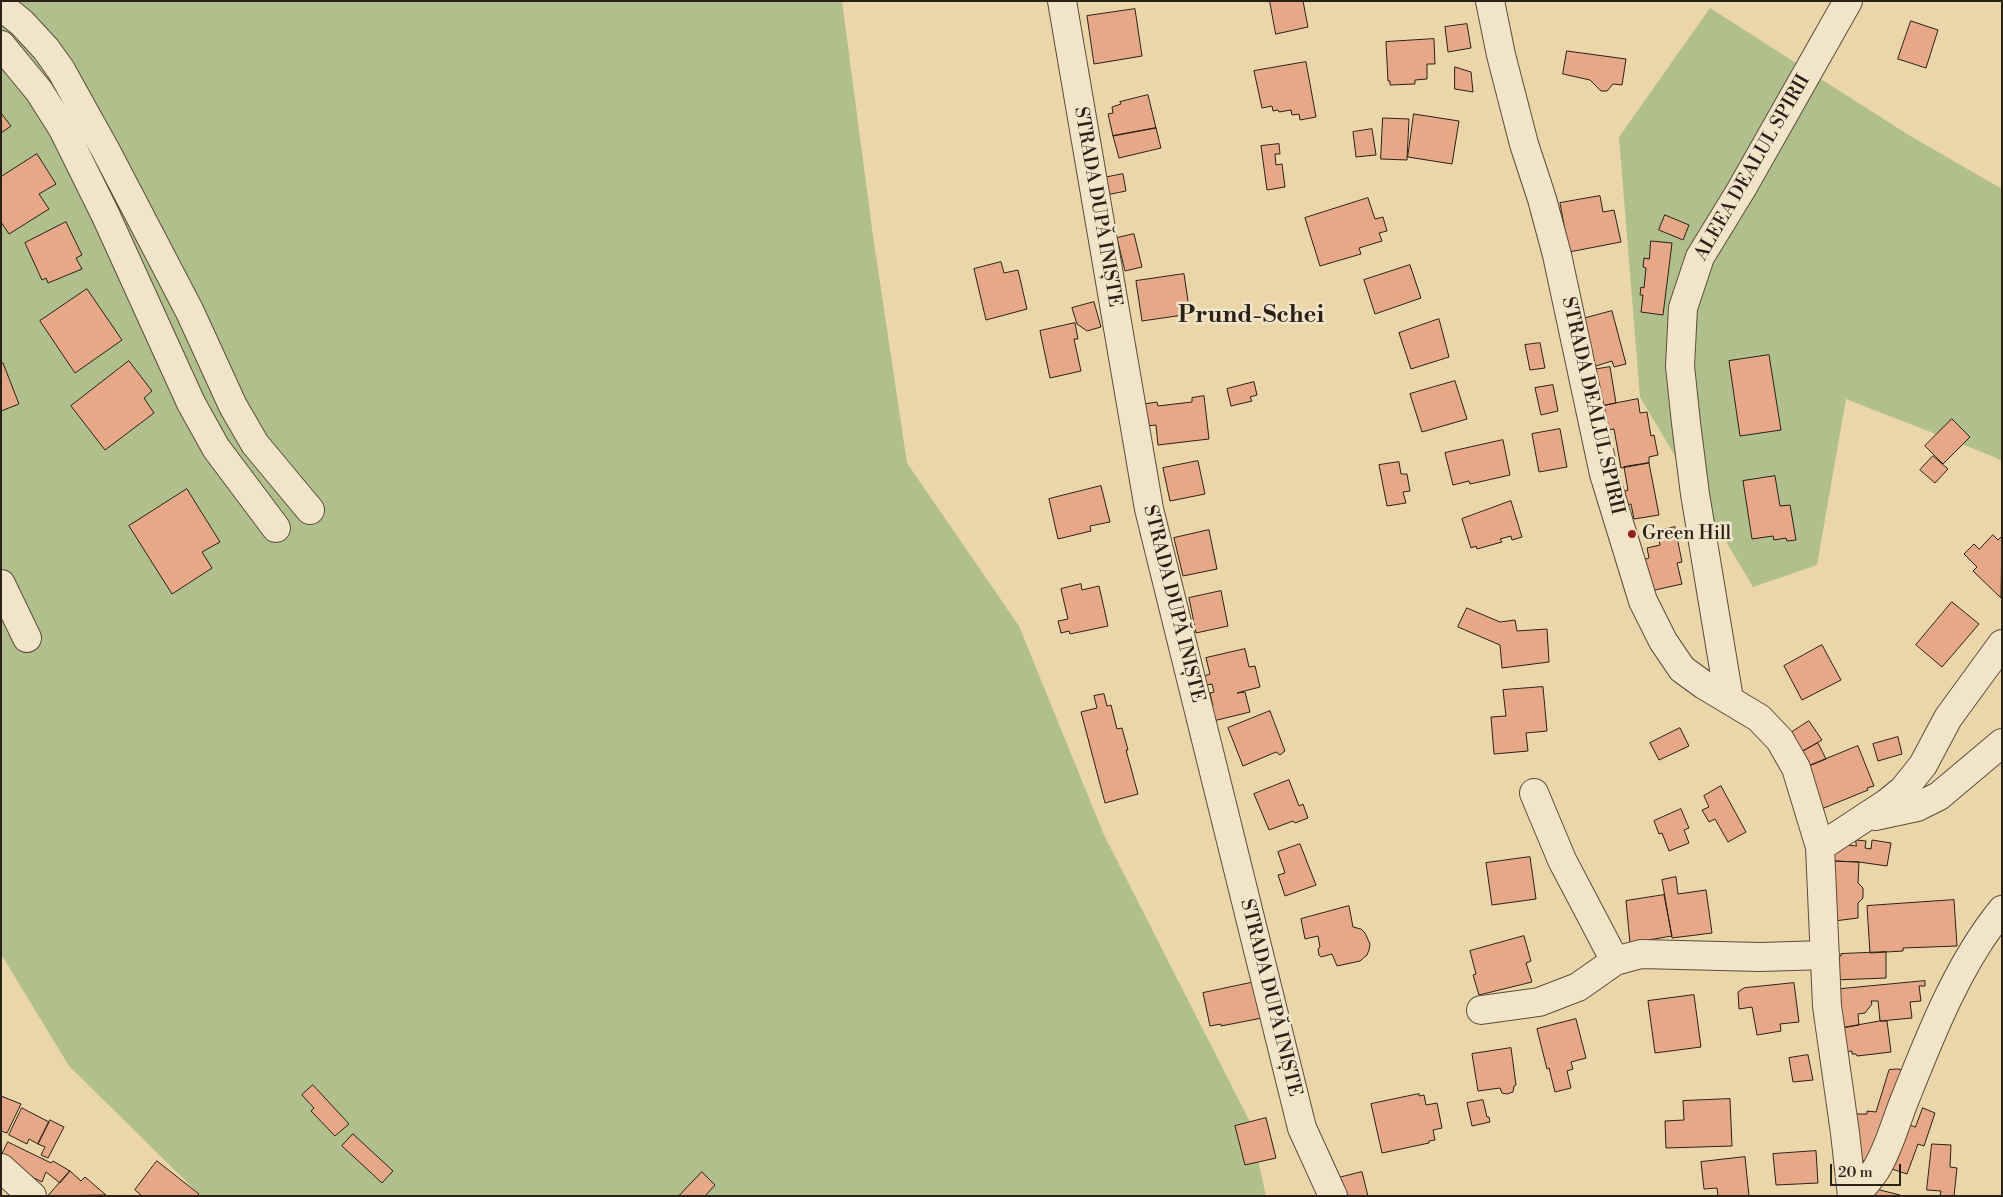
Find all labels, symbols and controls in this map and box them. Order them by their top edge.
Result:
street label: ALEEA DEALUL SPIRII [1690,71,1816,265]
street label: STRADA DUPĂ INIȘTE [1068,105,1126,309]
street label: STRADA DEALUL SPIRII [1556,295,1628,517]
district label: Prund-Schei [1178,302,1324,330]
street label: STRADA DUPĂ INIȘTE [1137,503,1209,705]
place label: Green Hill [1642,523,1731,545]
marker: Green Hill [1626,528,1638,540]
street label: STRADA DUPĂ INIȘTE [1234,897,1306,1099]
scale bar [1833,1154,1904,1186]
text: 20 m [1838,1163,1873,1182]

